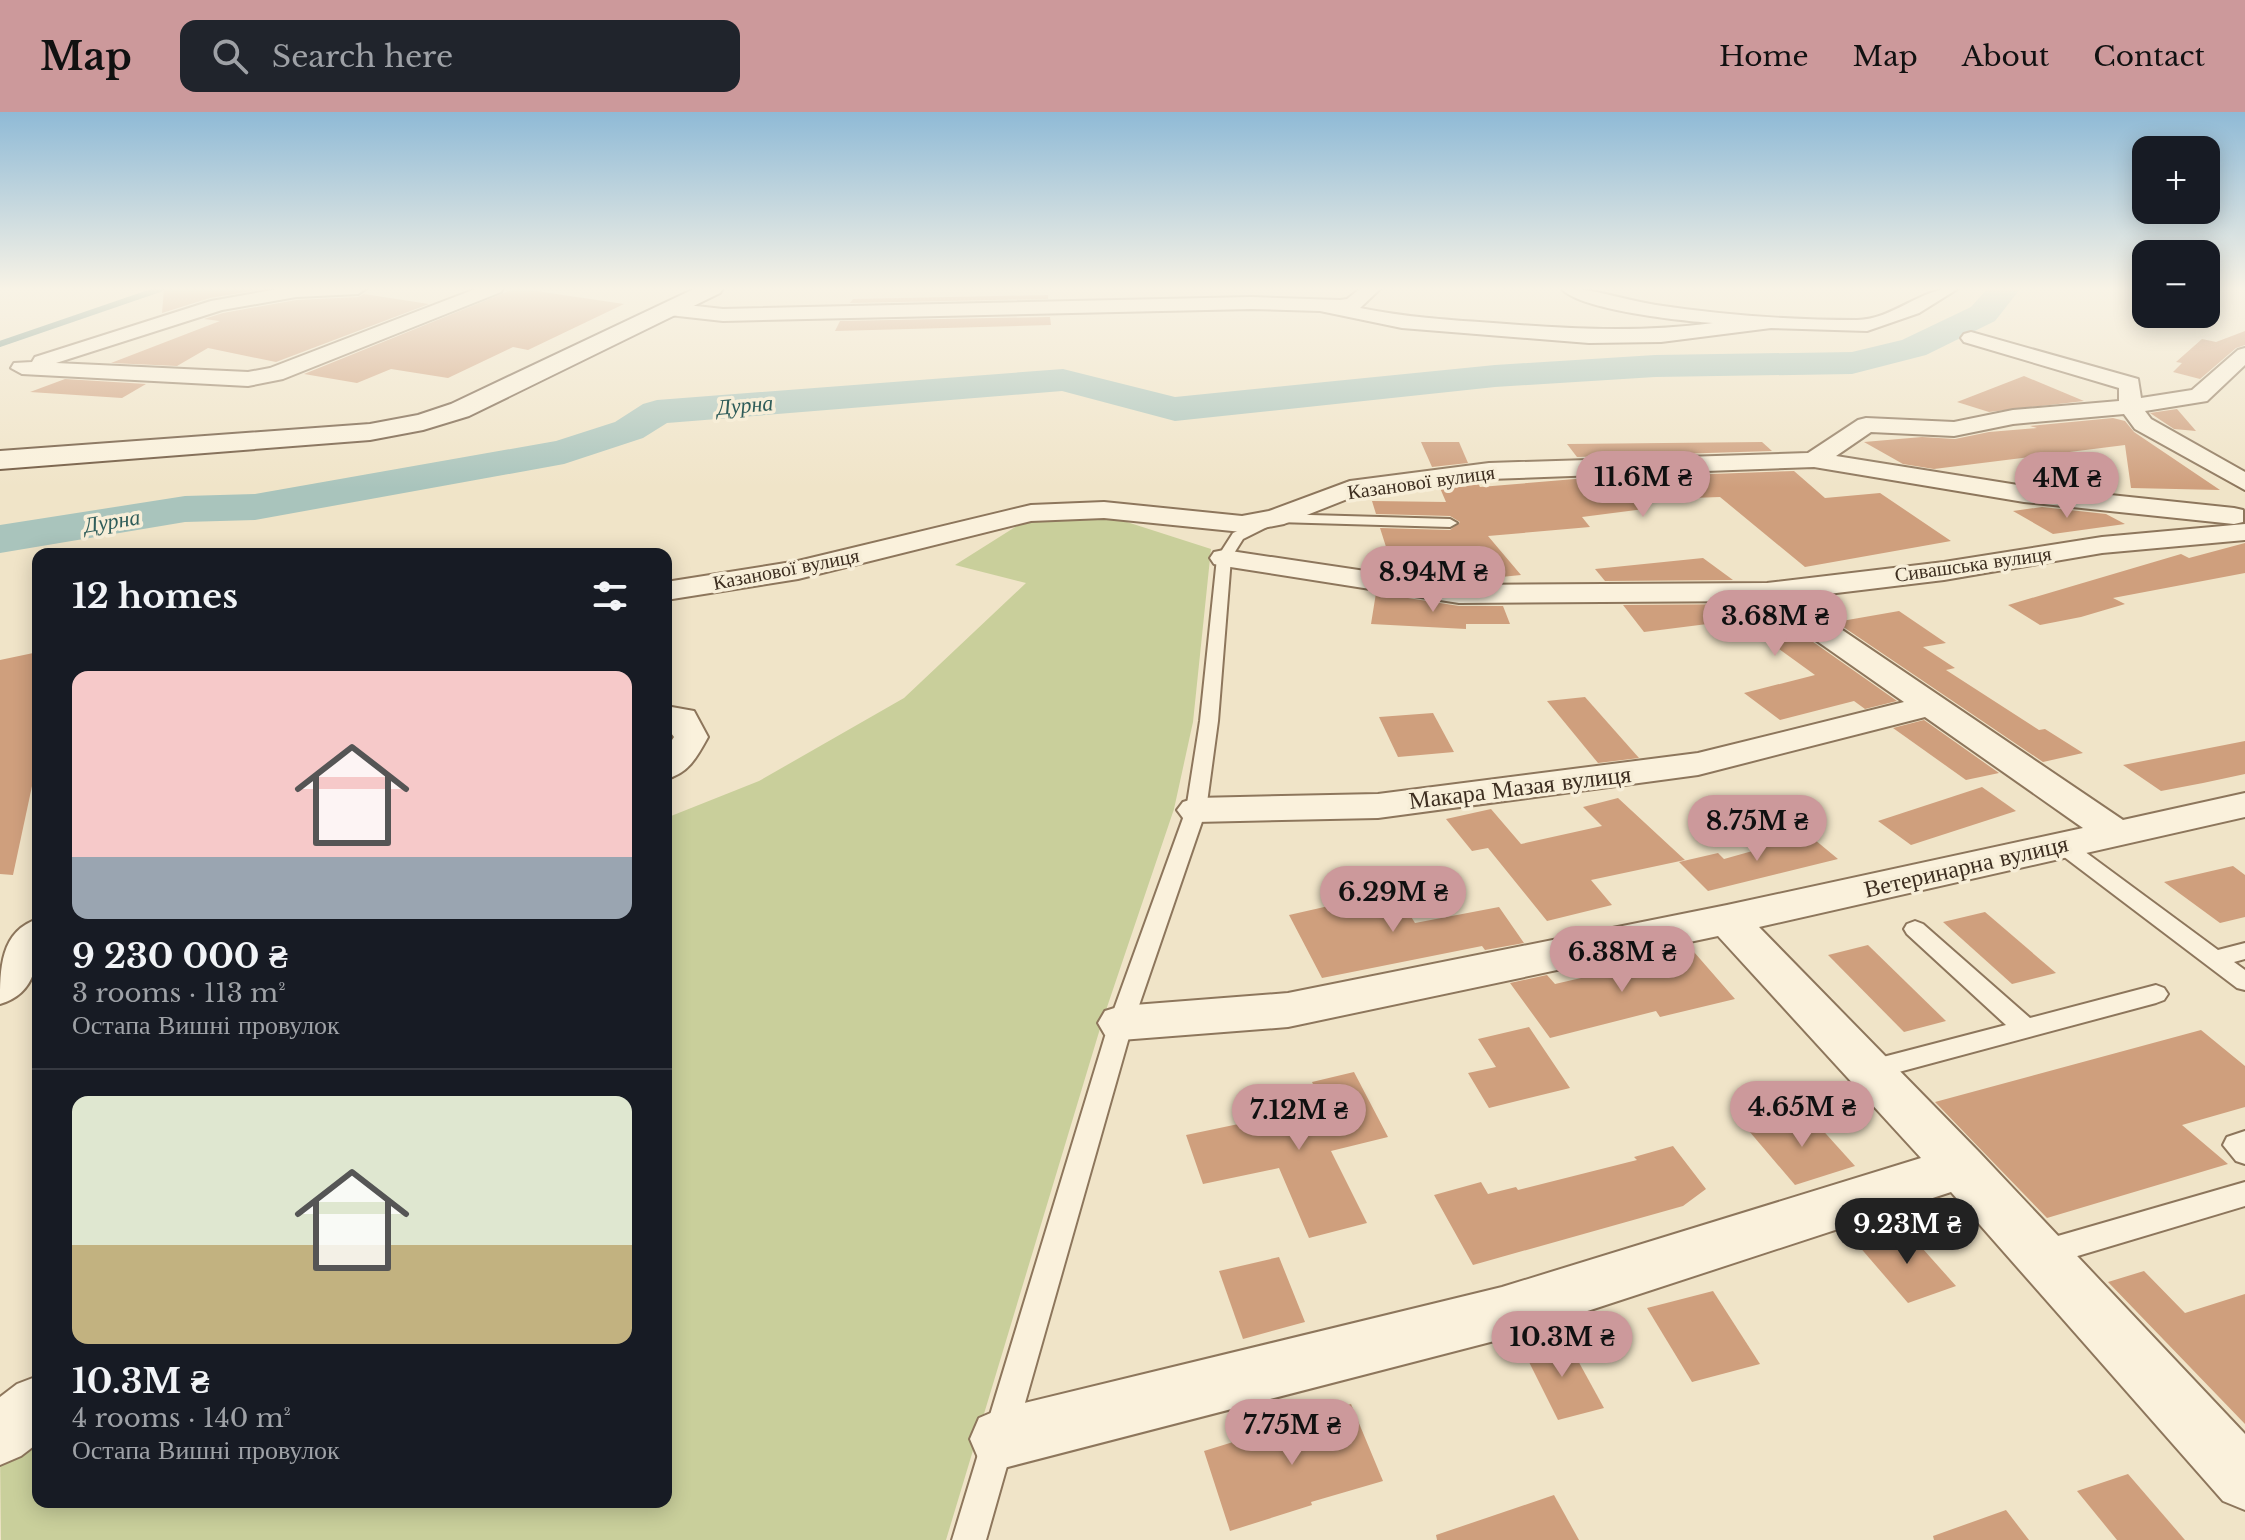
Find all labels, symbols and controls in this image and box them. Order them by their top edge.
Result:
search box [180,20,740,92]
text: Map [40,33,132,80]
icon: search [208,34,252,78]
text: Search here [272,38,453,75]
text: Home [1719,39,1809,74]
text: Map [1853,39,1918,74]
text: About [1962,39,2049,74]
text: Contact [2093,39,2205,74]
map controls [2132,136,2220,328]
button: + [2132,136,2220,224]
button: − [2132,240,2220,328]
water label: Дурна [714,389,774,421]
pin: 11.6M ₴ [1569,451,1717,519]
pin: 4M ₴ [2020,452,2114,520]
street label: Казанової вулиця [1346,460,1496,504]
text: 11.6M ₴ [1594,461,1692,493]
text: 4M ₴ [2033,462,2101,494]
water label: Дурна [80,503,142,539]
street label: Сивашська вулиця [1893,541,2053,587]
street label: Казанової вулиця [711,543,861,595]
pin: 8.94M ₴ [1359,546,1507,614]
text: 8.94M ₴ [1378,556,1488,588]
icon: filters [588,574,632,618]
text: 12 homes [72,575,238,617]
pin: 3.68M ₴ [1701,590,1849,658]
text: 3.68M ₴ [1721,600,1829,632]
icon: home [280,723,424,867]
street label: Макара Мазая вулиця [1407,759,1633,815]
pin: 8.75M ₴ [1683,795,1831,863]
text: 8.75M ₴ [1706,805,1808,837]
street label: Ветеринарна вулиця [1861,828,2071,904]
pin: 6.29M ₴ [1319,866,1467,934]
text: 6.29M ₴ [1338,876,1448,908]
pin: 6.38M ₴ [1548,926,1696,994]
text: 9 230 000 ₴ [72,935,287,977]
text: 6.38M ₴ [1568,936,1676,968]
text: 3 rooms · 113 m² [72,977,286,1009]
text: Остапа Вишні провулок [72,1009,340,1041]
pin: 4.65M ₴ [1728,1081,1876,1149]
pin: 7.12M ₴ [1225,1084,1373,1152]
text: 4.65M ₴ [1748,1091,1856,1123]
text: 7.12M ₴ [1250,1094,1348,1126]
icon: home [280,1148,424,1292]
pin: 9.23M ₴ [1833,1198,1981,1266]
text: 9.23M ₴ [1853,1208,1961,1240]
pin: 10.3M ₴ [1488,1311,1636,1379]
text: 10.3M ₴ [1510,1321,1614,1353]
text: 10.3M ₴ [72,1360,209,1402]
pin: 7.75M ₴ [1218,1399,1366,1467]
text: 4 rooms · 140 m² [72,1402,291,1434]
text: 7.75M ₴ [1243,1409,1341,1441]
text: Остапа Вишні провулок [72,1434,340,1466]

